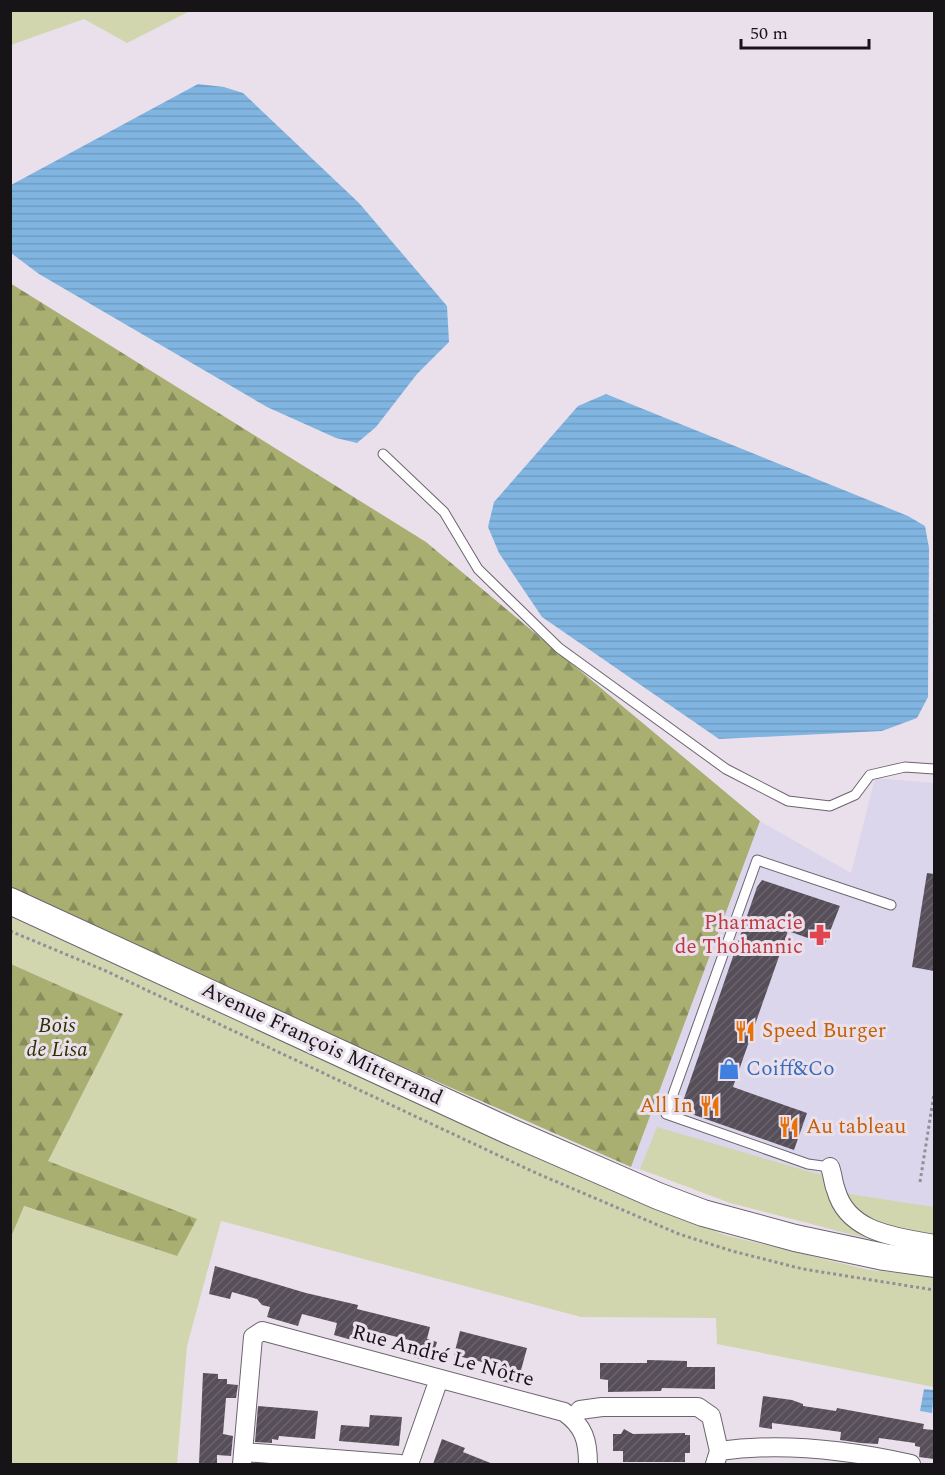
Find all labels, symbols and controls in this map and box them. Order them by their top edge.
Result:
scale bar [741,12,868,50]
text: 50 m [750,20,788,47]
place label: Pharmacie de Thohannic [675,907,803,963]
pharmacy icon: Pharmacie de Thohannic [808,923,832,947]
street label: Avenue François Mitterrand [196,974,448,1114]
park label: Bois de Lisa [26,1010,88,1066]
place label: Speed Burger [762,1015,886,1047]
restaurant icon: Speed Burger [733,1019,757,1043]
place label: Coiff&Co [746,1053,835,1085]
shop icon: Coiff&Co [717,1057,741,1081]
place label: All In [639,1090,693,1122]
restaurant icon: All In [698,1094,722,1118]
place label: Au tableau [806,1111,906,1143]
restaurant icon: Au tableau [777,1115,801,1139]
street label: Rue André Le Nôtre [348,1316,538,1396]

